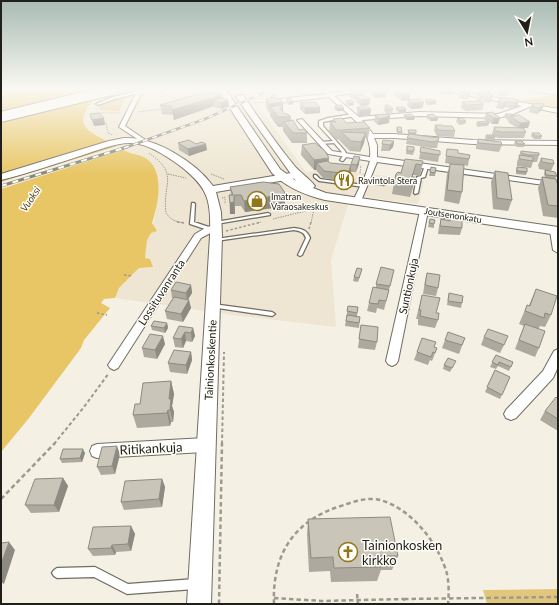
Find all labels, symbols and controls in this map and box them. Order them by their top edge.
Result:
north arrow [507,12,547,52]
text: N [524,35,534,49]
restaurant icon: Ravintola Stera [333,169,355,191]
place label: Ravintola Stera [358,175,417,186]
water label: Vuoksi [17,184,43,214]
shop icon: Imatran Varaosakeskus [246,190,268,212]
place label: Imatran Varaosakeskus [271,191,329,212]
street label: Joutsenonkatu [423,205,483,225]
street label: Lossituvanranta [135,257,187,327]
street label: Suntionkuja [396,257,420,315]
street label: Tainionkoskentie [201,319,219,401]
street label: Ritikankuja [119,438,183,458]
place label: Tainionkosken kirkko [362,537,442,568]
church icon: Tainionkosken kirkko [337,541,359,563]

